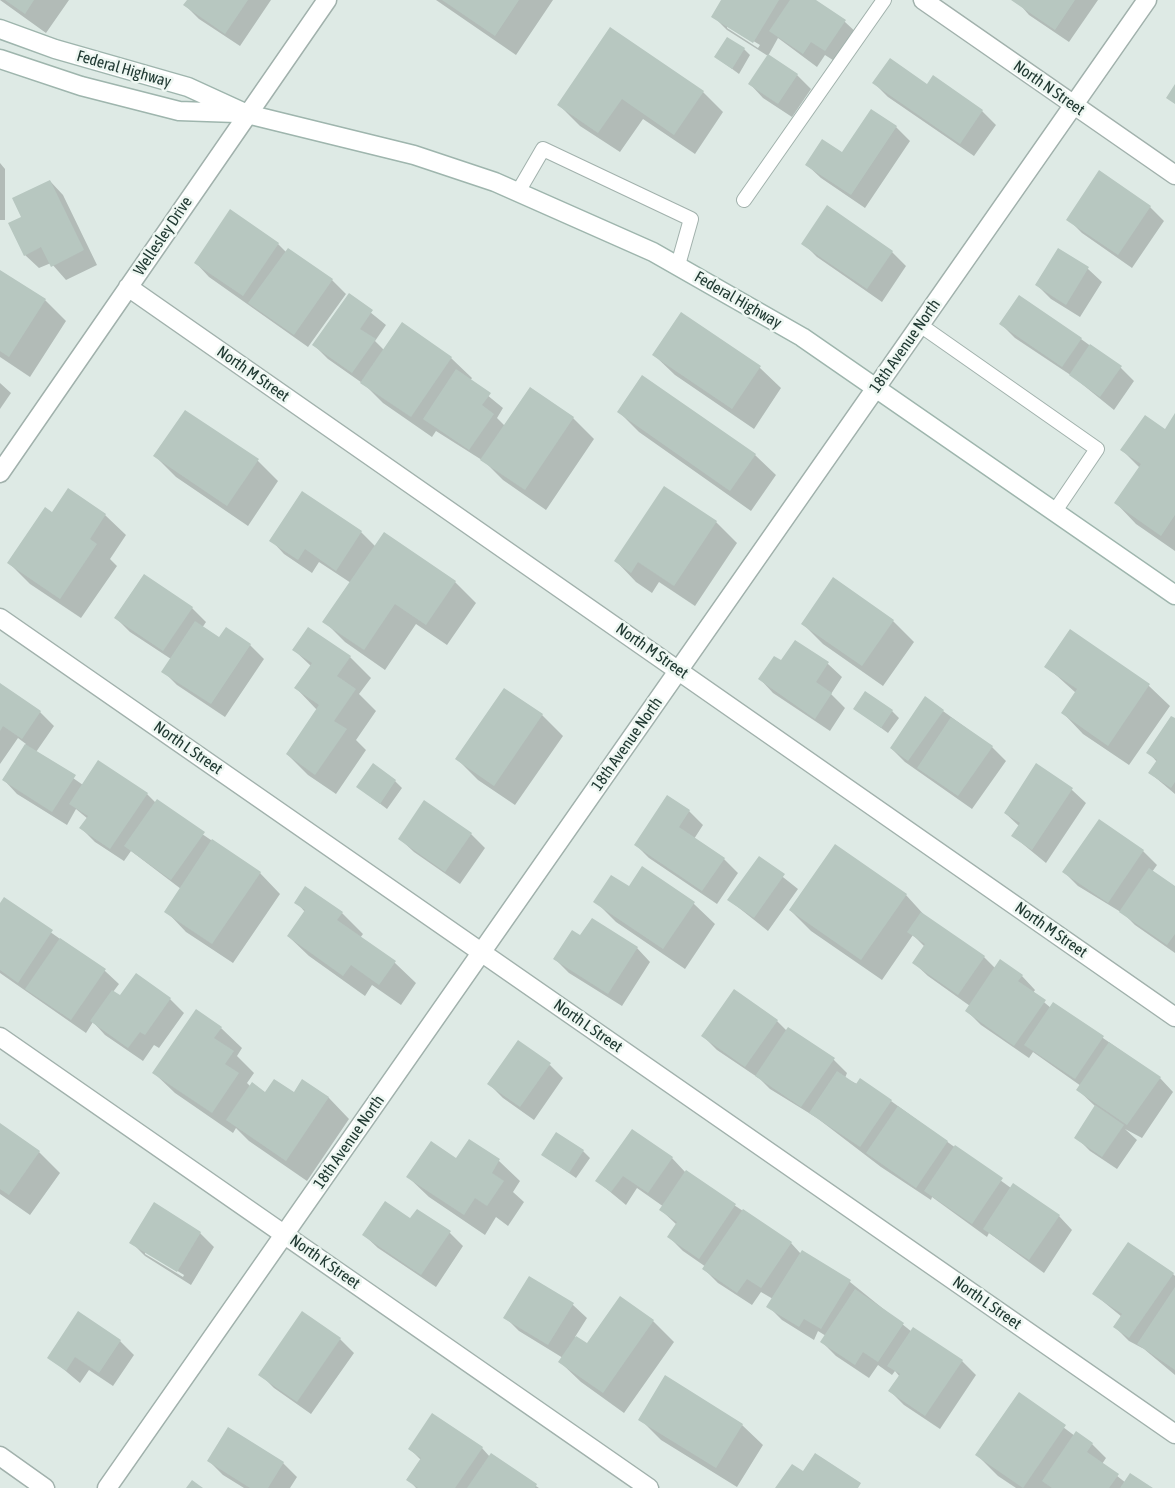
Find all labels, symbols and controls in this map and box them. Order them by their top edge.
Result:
street label: Federal Highway [75,46,173,92]
street label: North N Street [1010,56,1088,120]
street label: Wellesley Drive [130,193,196,279]
street label: Federal Highway [691,267,785,333]
street label: 18th Avenue North [866,295,944,397]
street label: North M Street [213,342,293,406]
street label: North M Street [612,619,692,683]
street label: 18th Avenue North [588,693,666,795]
street label: North L Street [150,717,226,779]
street label: North M Street [1011,898,1091,962]
street label: North L Street [550,995,626,1057]
street label: 18th Avenue North [310,1091,388,1193]
street label: North K Street [286,1231,364,1293]
street label: North L Street [949,1272,1025,1334]

